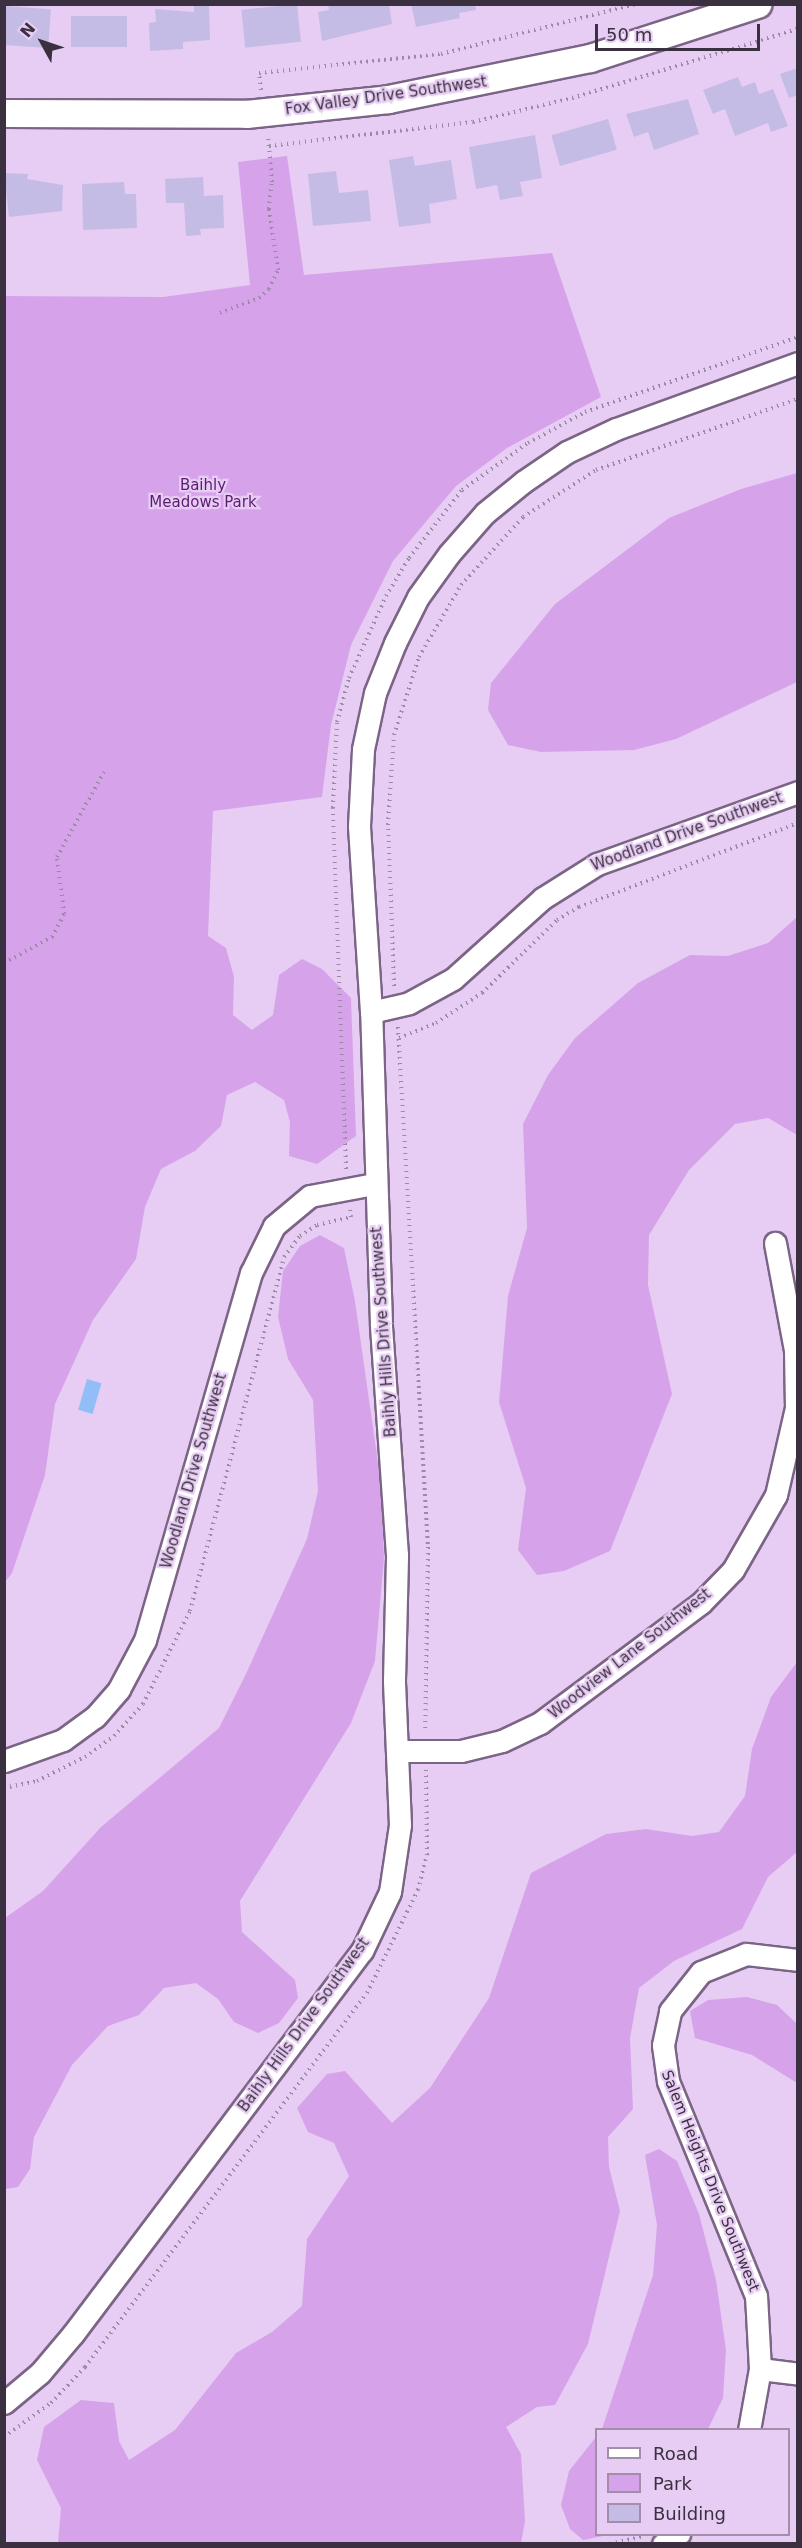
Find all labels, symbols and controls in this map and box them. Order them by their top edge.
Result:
north arrow [12,12,72,72]
scale bar [598,12,763,50]
text: N [16,19,39,41]
text: 50 m [606,24,652,45]
street label: Fox Valley Drive Southwest [284,73,488,119]
park label: Baihly Meadows Park [149,476,257,511]
street label: Woodland Drive Southwest [589,789,785,875]
street label: Baihly Hills Drive Southwest [368,1226,400,1438]
street label: Woodland Drive Southwest [157,1371,231,1571]
street label: Woodview Lane Southwest [545,1585,715,1723]
street label: Baihly Hills Drive Southwest [235,1934,373,2116]
street label: Salem Heights Drive Southwest [657,2068,763,2294]
legend [595,2428,790,2536]
text: Road [653,2443,698,2464]
text: Park [653,2473,692,2494]
text: Building [653,2503,726,2524]

